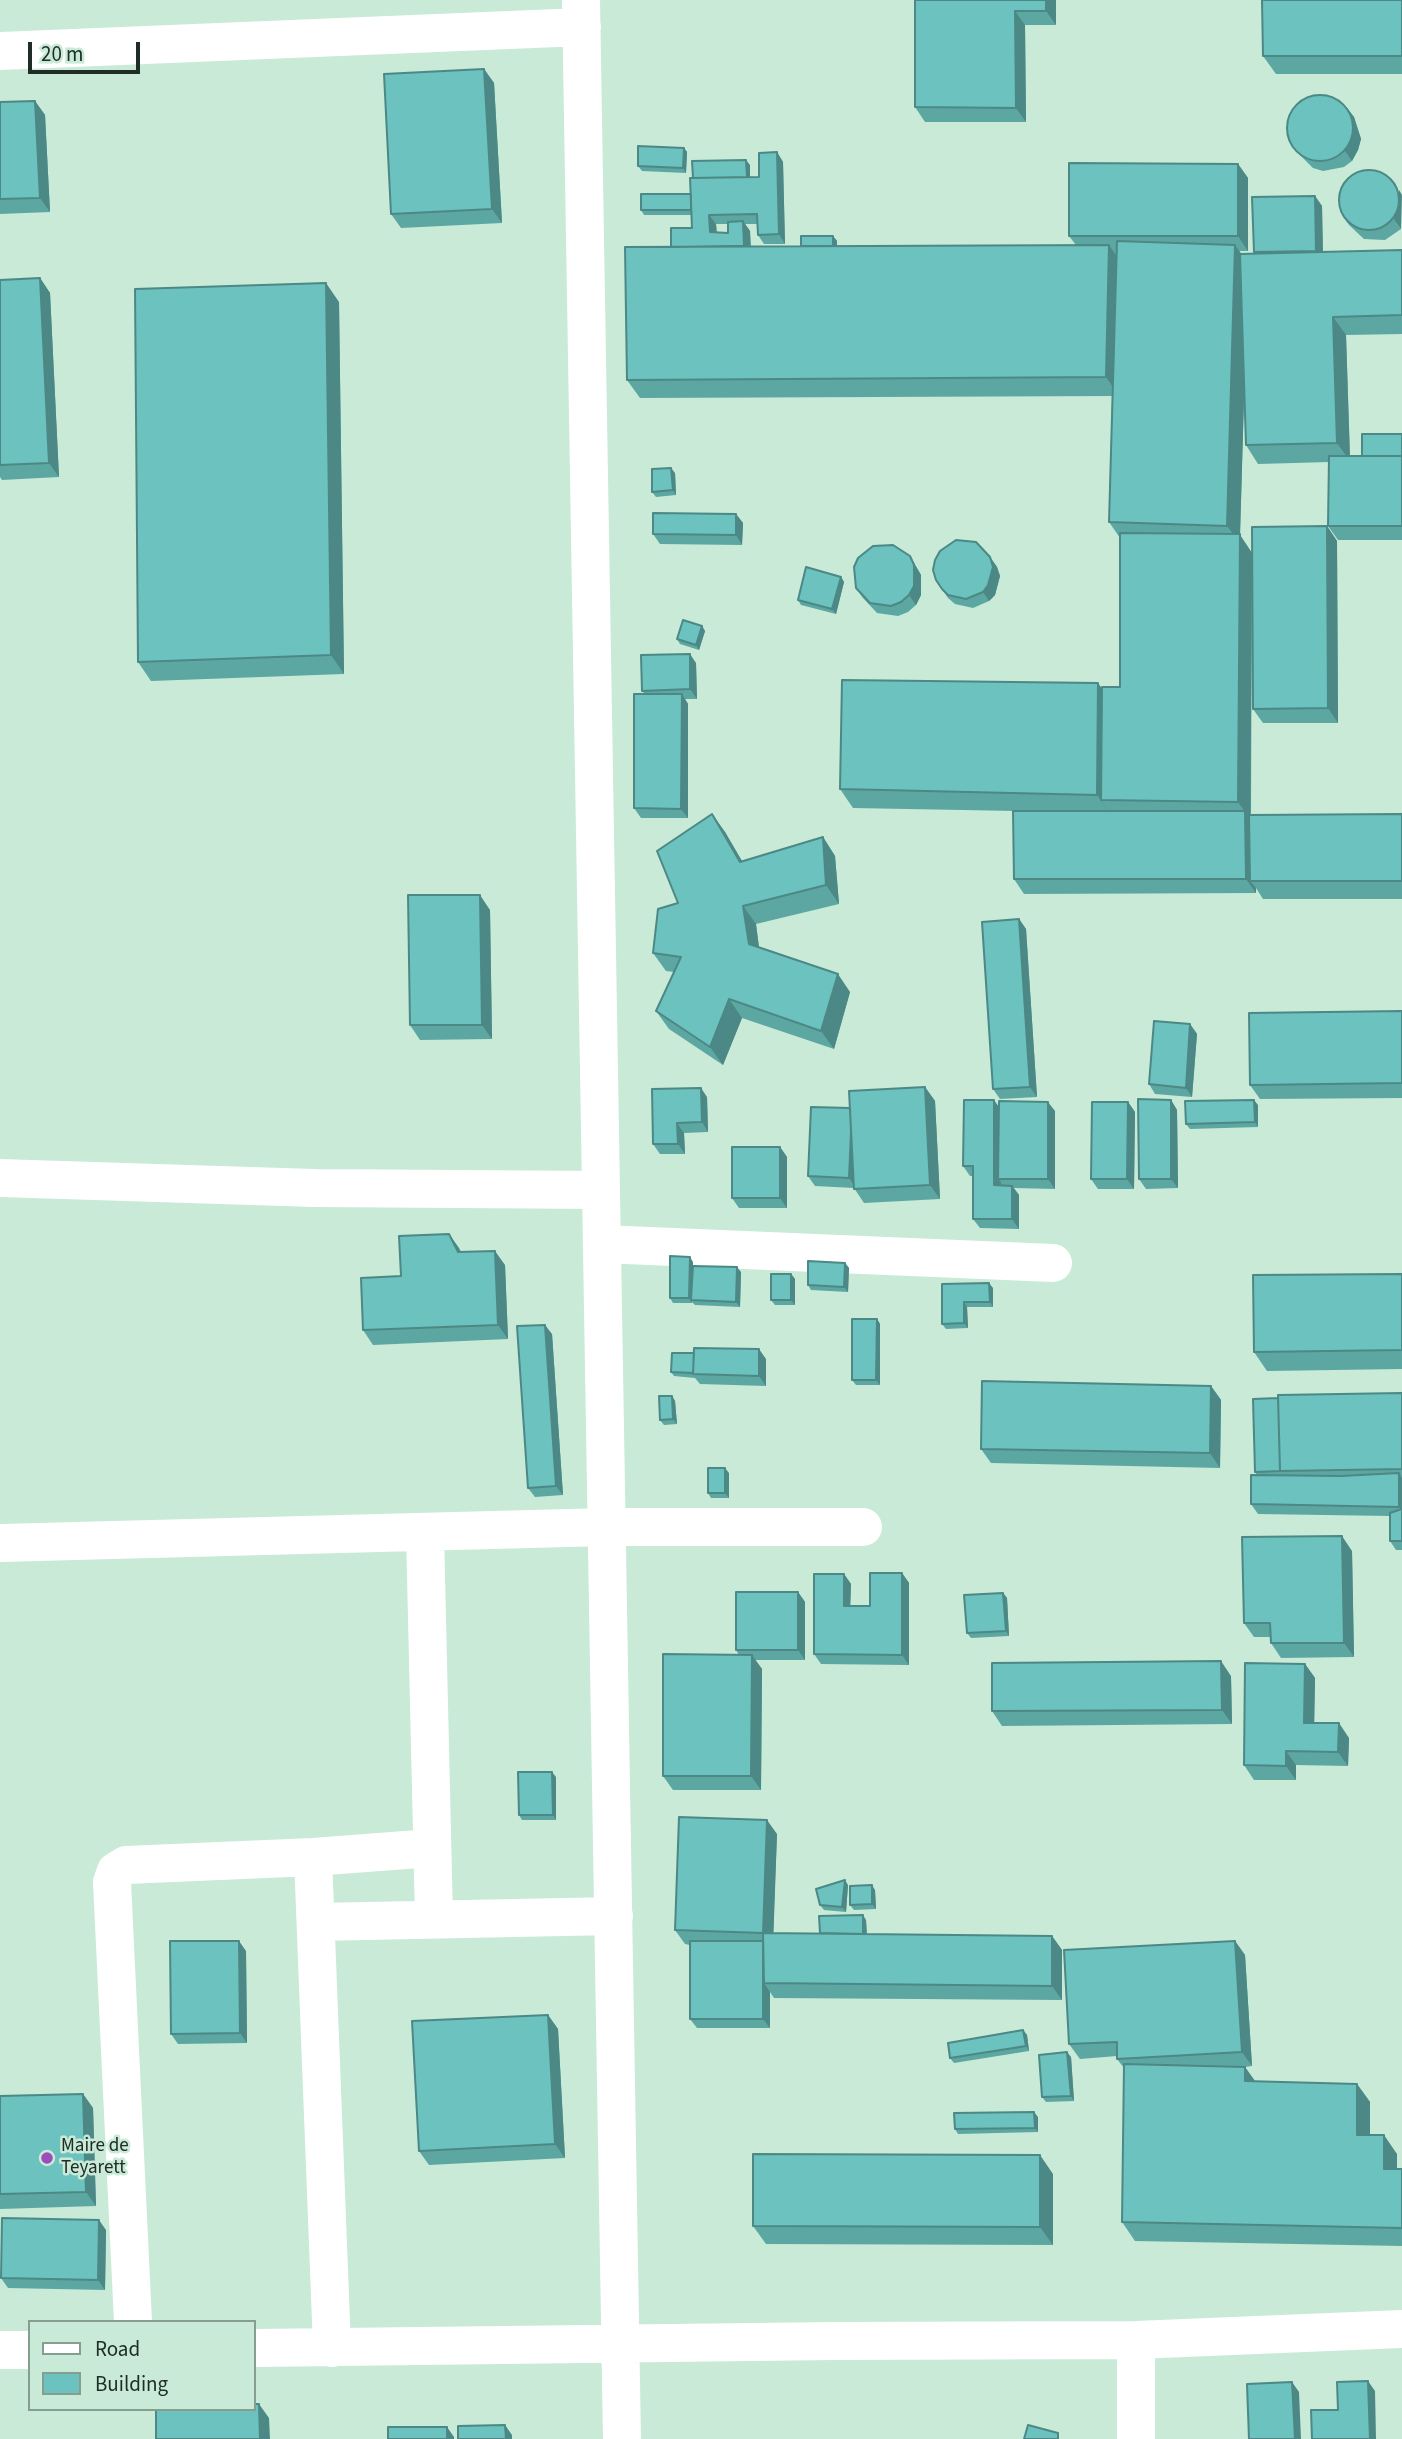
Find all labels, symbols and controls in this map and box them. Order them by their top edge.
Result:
scale bar [32,28,144,72]
text: 20 m [41,39,83,69]
place label: Maire de Teyarett [61,2136,129,2180]
marker: Maire de Teyarett [39,2150,55,2166]
legend [28,2320,256,2411]
text: Road [95,2334,140,2364]
text: Building [95,2369,168,2399]

